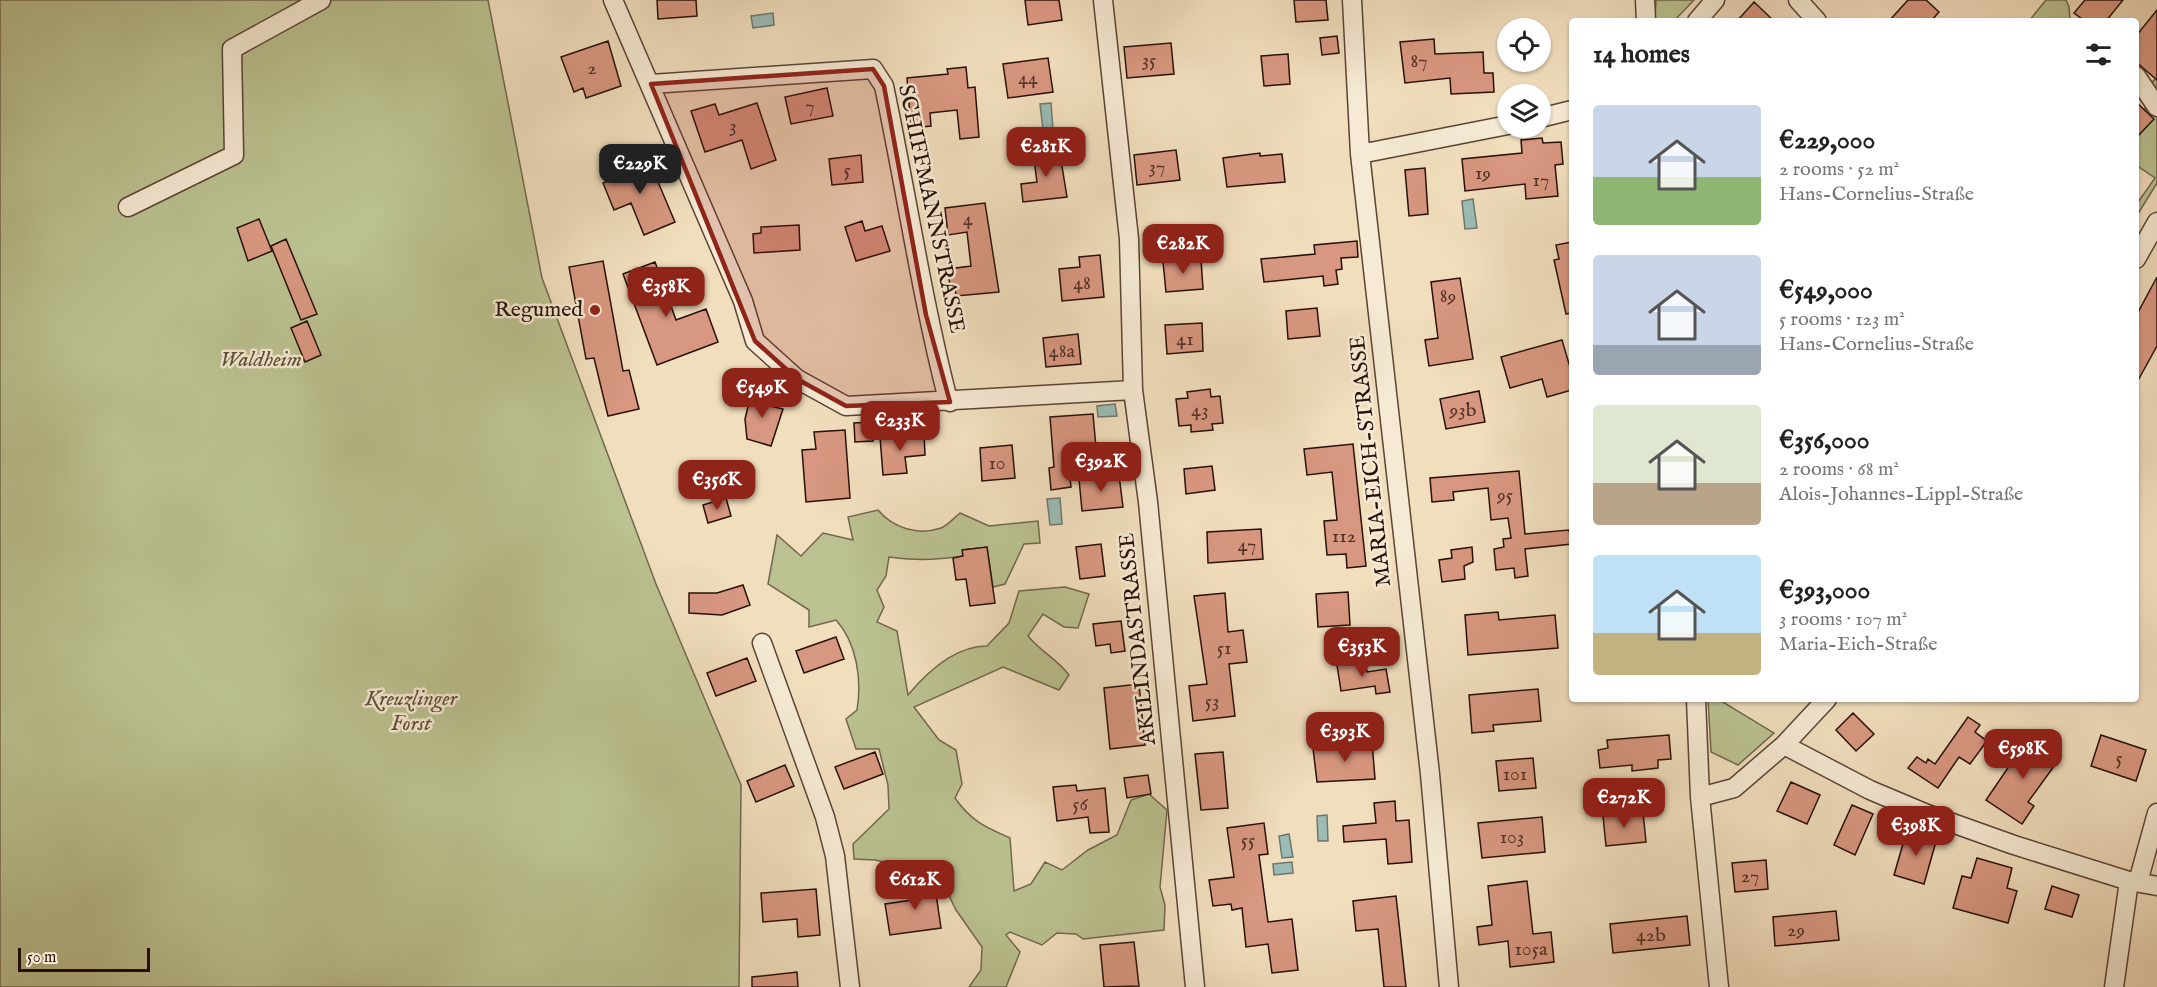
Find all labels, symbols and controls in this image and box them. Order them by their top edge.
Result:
map controls [1497,18,1551,138]
button: locate [1497,18,1551,72]
text: 14 homes [1593,38,1690,71]
icon: filters [2082,38,2115,71]
house number: 35 [1142,48,1156,73]
house number: 87 [1410,49,1428,74]
house number: 2 [587,56,597,81]
house number: 44 [1018,66,1038,91]
street label: SCHIFFMANNSTRASSE [891,82,971,336]
button: layers [1497,84,1551,138]
house number: 7 [805,94,815,119]
house number: 3 [729,114,737,139]
text: €229,000 [1779,124,1875,157]
pin: €281K [1004,127,1088,178]
icon: home [1641,129,1713,201]
text: €281K [1021,134,1071,159]
pin: €229K [598,144,682,195]
text: €229K [613,151,667,176]
house number: 37 [1149,155,1165,180]
text: 2 rooms · 52 m² [1779,157,1899,182]
house number: 5 [843,158,851,183]
house number: 19 [1475,161,1491,186]
house number: 17 [1533,168,1549,193]
text: Hans-Cornelius-Straße [1779,182,1974,207]
house number: 4 [963,207,973,232]
pin: €282K [1141,224,1225,275]
text: €282K [1157,231,1209,256]
pin: €358K [624,267,708,318]
house number: 48 [1073,271,1091,296]
text: €358K [642,274,690,299]
text: €549,000 [1779,274,1873,307]
icon: home [1641,279,1713,351]
house number: 89 [1440,284,1456,309]
place label: Regumed [494,296,583,324]
marker: Regumed [588,303,602,317]
text: 5 rooms · 123 m² [1779,307,1905,332]
house number: 41 [1176,327,1194,352]
text: Hans-Cornelius-Straße [1779,332,1974,357]
street label: MARIA-EICH-STRASSE [1344,334,1398,588]
house number: 48a [1049,339,1075,364]
park label: Waldheim [220,346,302,374]
pin: €549K [720,368,804,419]
text: €549K [736,375,788,400]
house number: 43 [1191,398,1209,423]
house number: 93b [1449,398,1477,423]
pin: €233K [858,401,942,452]
text: €233K [875,408,925,433]
text: €356,000 [1779,424,1870,457]
icon: home [1641,429,1713,501]
pin: €392K [1059,442,1143,493]
text: €392K [1075,449,1127,474]
house number: 10 [988,451,1006,476]
text: 2 rooms · 68 m² [1779,457,1899,482]
pin: €356K [675,460,759,511]
text: €356K [692,467,742,492]
text: Alois-Johannes-Lippl-Straße [1779,482,2023,507]
house number: 95 [1496,483,1513,508]
house number: 112 [1332,524,1356,549]
street label: AKILINDASTRASSE [1113,532,1163,747]
house number: 47 [1238,533,1256,558]
text: €393,000 [1779,574,1870,607]
icon: home [1641,579,1713,651]
text: 3 rooms · 107 m² [1779,607,1907,632]
pin: €353K [1320,627,1404,678]
text: Maria-Eich-Straße [1779,632,1937,657]
text: €353K [1338,634,1386,659]
house number: 51 [1217,636,1231,661]
park label: Kreuzlinger Forst [364,685,459,738]
house number: 53 [1205,689,1219,714]
pin: €393K [1303,712,1387,763]
text: €393K [1320,719,1370,744]
pin: €598K [1981,729,2065,780]
text: €598K [1998,736,2048,761]
house number: 5 [2115,746,2123,771]
house number: 101 [1503,762,1527,787]
pin: €272K [1582,778,1666,829]
text: €272K [1597,785,1651,810]
house number: 56 [1072,792,1088,817]
pin: €398K [1874,806,1958,857]
text: €398K [1891,813,1941,838]
house number: 103 [1500,825,1524,850]
house number: 55 [1241,828,1255,853]
pin: €612K [873,860,957,911]
house number: 27 [1741,864,1759,889]
text: €612K [889,867,941,892]
house number: 29 [1787,918,1805,943]
house number: 42b [1636,923,1666,948]
house number: 105a [1514,937,1548,962]
scale bar [18,945,150,972]
text: 50 m [27,948,56,968]

